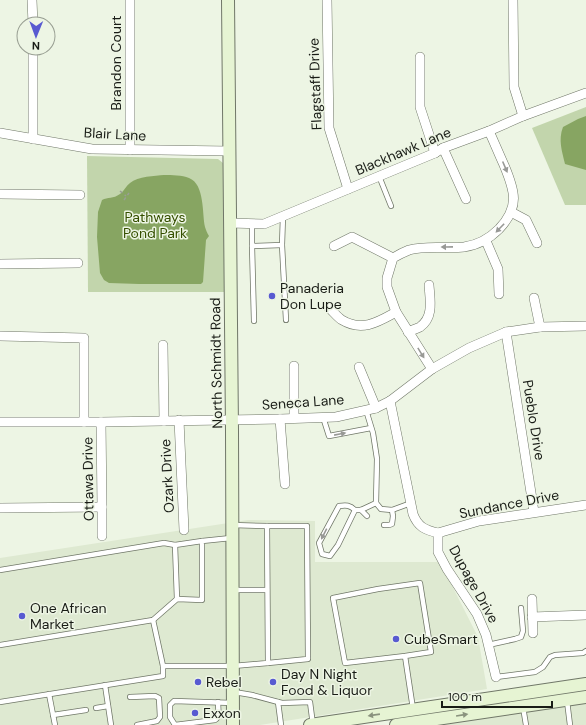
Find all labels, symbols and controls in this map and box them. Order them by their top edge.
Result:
street label: Brandon Court [107,15,125,111]
north arrow [16,16,56,56]
street label: Flagstaff Drive [304,38,326,130]
text: N [32,39,40,53]
street label: Blair Lane [83,123,147,145]
street label: Blackhawk Lane [352,123,454,179]
one-way arrow [502,162,508,174]
park label: Pathways Pond Park [123,208,187,242]
one-way arrow [495,223,505,233]
one-way arrow [441,244,453,251]
place label: Panaderia Don Lupe [280,279,344,313]
marker: Panaderia Don Lupe [267,291,277,301]
street label: North Schmidt Road [206,297,226,429]
one-way arrow [417,347,425,358]
street label: Pueblo Drive [519,379,549,462]
street label: Seneca Lane [261,390,345,414]
one-way arrow [334,430,347,436]
street label: Ottawa Drive [78,437,98,521]
street label: Ozark Drive [156,439,178,513]
street label: Sundance Drive [457,485,561,523]
one-way arrow [321,528,328,540]
street label: Dupage Drive [445,542,503,626]
place label: One African Market [30,599,107,633]
marker: One African Market [17,611,27,621]
place label: CubeSmart [404,630,478,648]
marker: CubeSmart [391,634,401,644]
place label: Day N Night Food & Liquor [281,665,372,699]
place label: Rebel [206,673,242,691]
marker: Rebel [193,677,203,687]
marker: Day N Night Food & Liquor [268,677,278,687]
scale bar [442,683,552,709]
text: 100 m [448,689,482,705]
place label: Exxon [203,704,241,722]
marker: Exxon [190,708,200,718]
one-way arrow [368,712,381,718]
one-way arrow [456,712,468,718]

